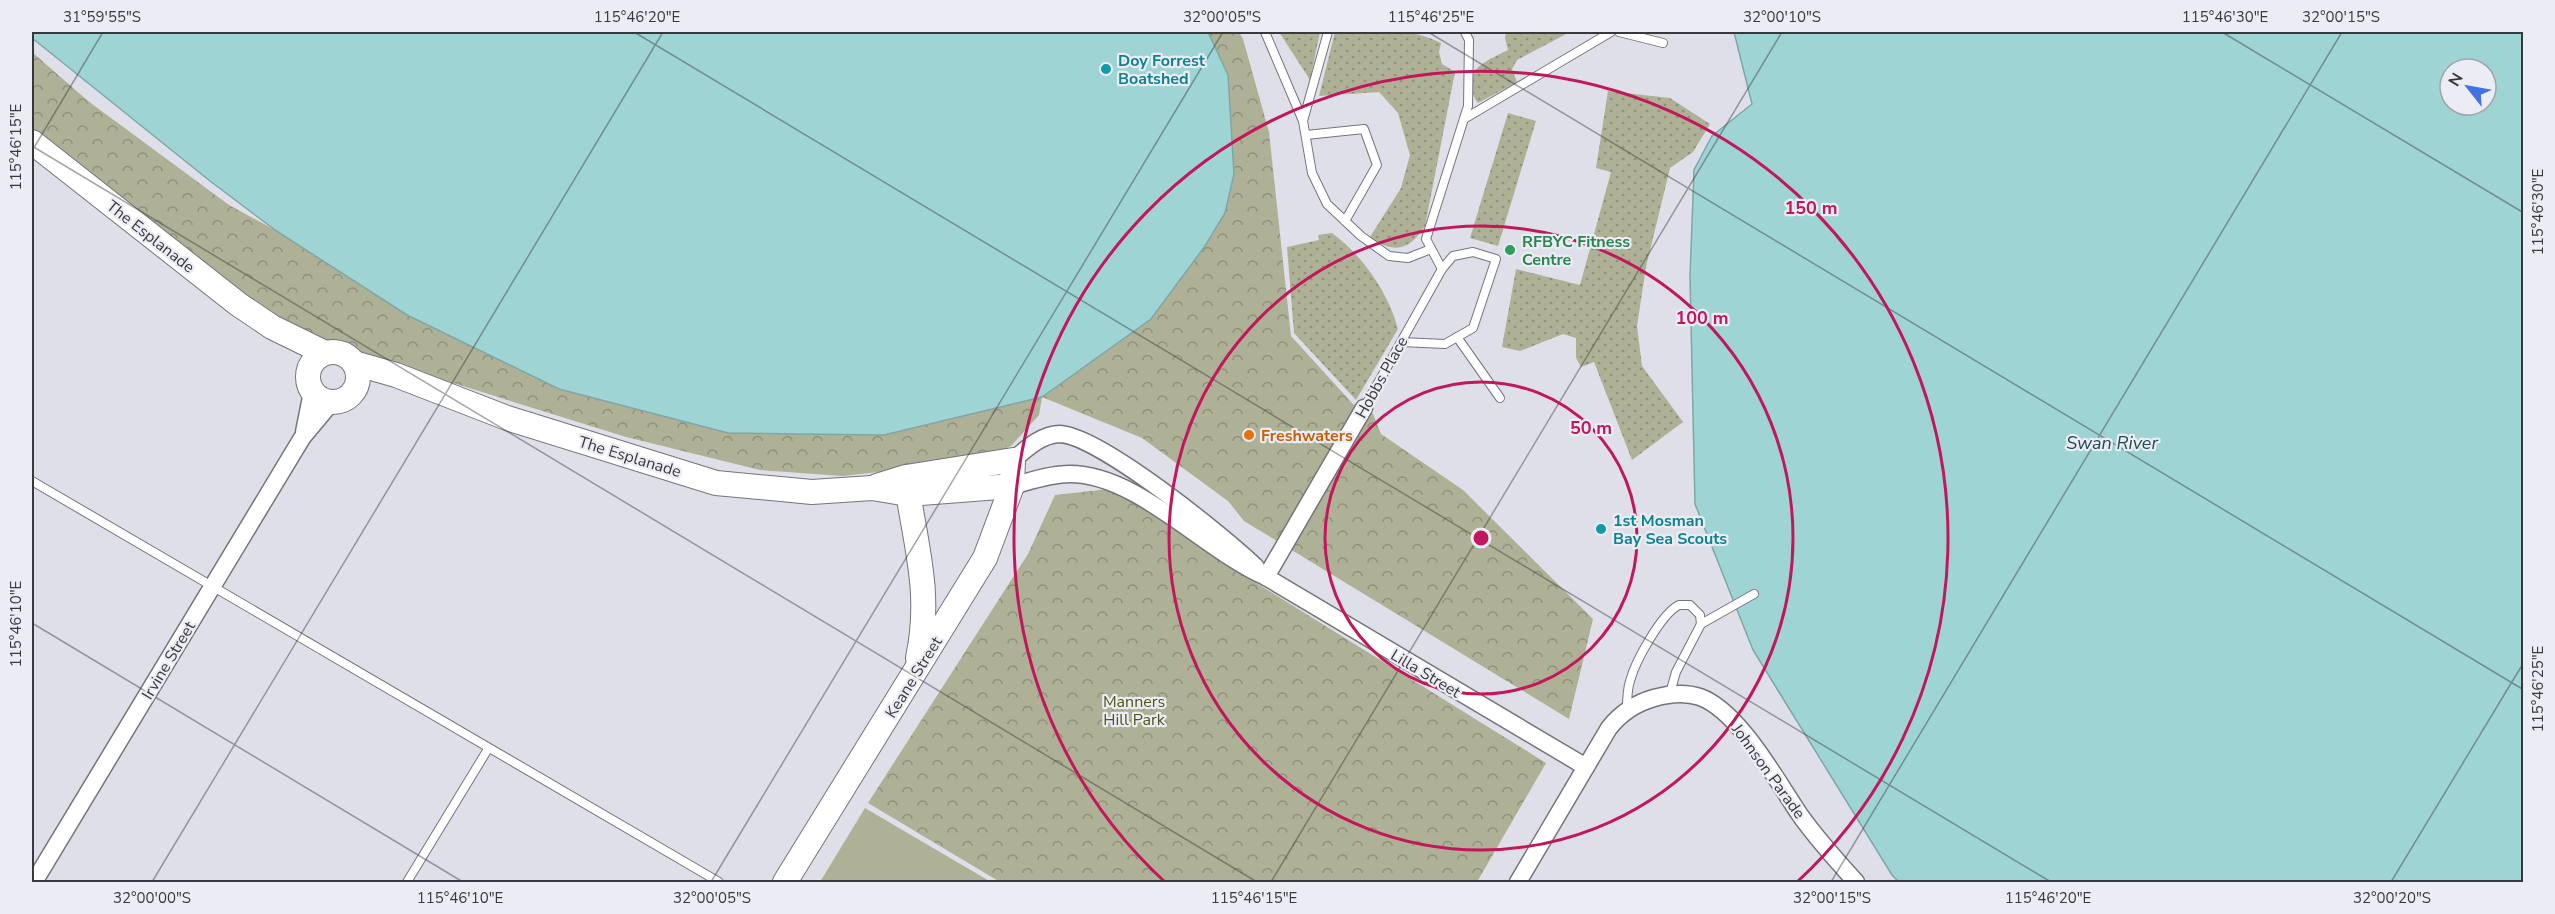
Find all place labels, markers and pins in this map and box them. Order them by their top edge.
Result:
place label: Doy Forrest Boatshed [1118,50,1206,90]
marker: Doy Forrest Boatshed [1099,62,1113,76]
place label: RFBYC Fitness Centre [1522,231,1630,271]
marker: RFBYC Fitness Centre [1503,243,1517,257]
place label: Freshwaters [1261,425,1353,447]
marker: Freshwaters [1242,428,1256,442]
place label: 1st Mosman Bay Sea Scouts [1613,510,1727,550]
marker: 1st Mosman Bay Sea Scouts [1594,522,1608,536]
centre of rings [1471,528,1491,548]

